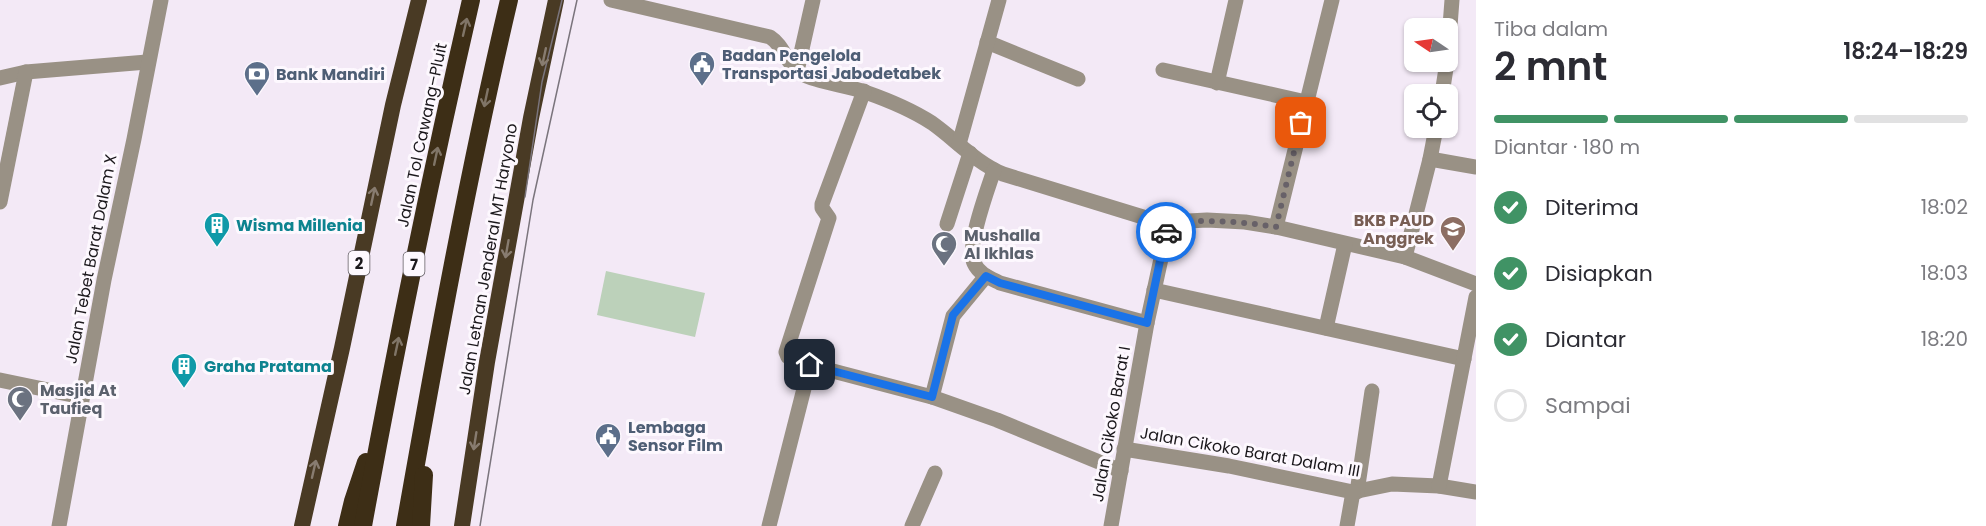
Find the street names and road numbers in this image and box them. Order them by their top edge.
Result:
street label: Jalan Tol Cawang–Pluit [391,41,453,229]
street label: Jalan Letnan Jenderal MT Haryono [453,121,523,397]
street label: Jalan Tebet Barat Dalam X [59,152,123,366]
road number: 2 [348,251,370,275]
road number: 7 [404,252,424,276]
street label: Jalan Cikoko Barat I [1086,344,1136,504]
street label: Jalan Cikoko Barat Dalam III [1138,421,1362,483]

